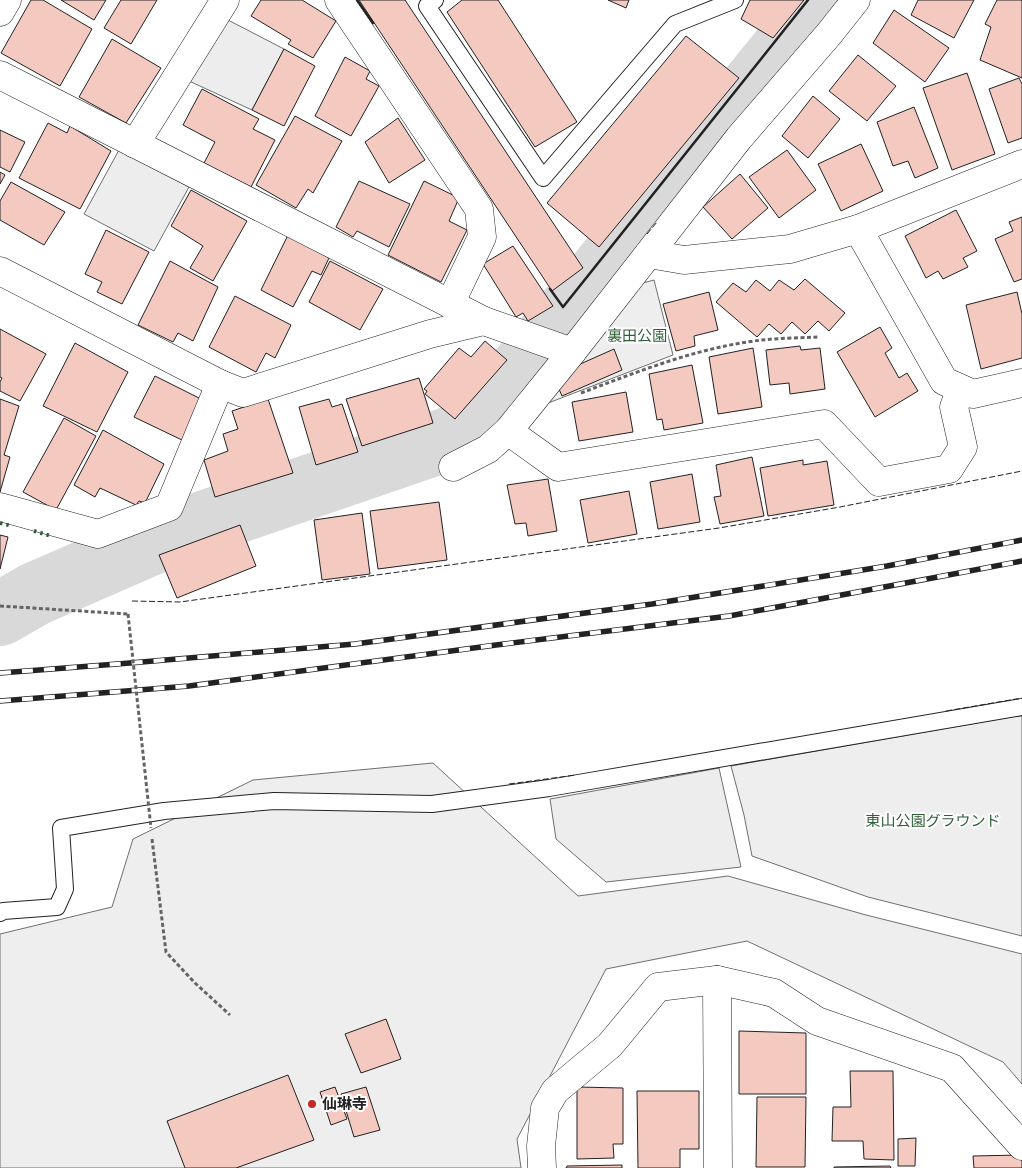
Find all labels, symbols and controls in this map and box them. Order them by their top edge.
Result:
park label: 裏田公園 [607,327,667,345]
park label: 東山公園グラウンド [865,812,1001,830]
place label: 仙琳寺 [322,1095,367,1113]
marker: 仙琳寺 [306,1098,318,1110]

